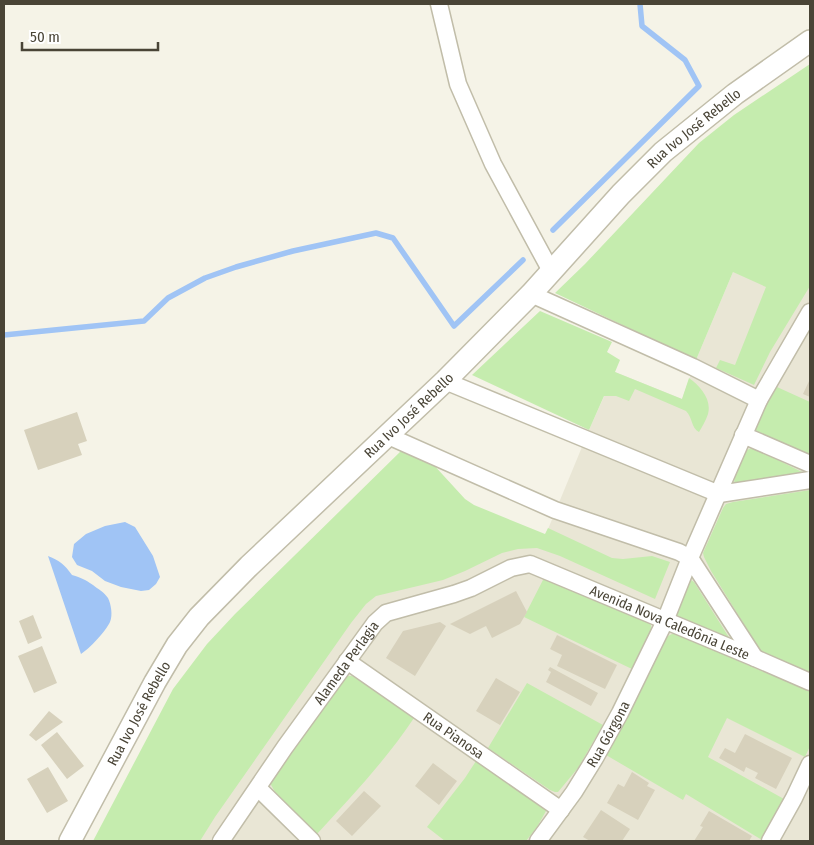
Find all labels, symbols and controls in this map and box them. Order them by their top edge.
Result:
scale bar [22,20,159,52]
text: 50 m [30,28,60,46]
street label: Rua Ivo José Rebello [643,84,744,172]
street label: Rua Ivo José Rebello [361,369,457,461]
street label: Avenida Nova Caledônia Leste [587,581,752,663]
street label: Alameda Perlagia [310,617,382,708]
street label: Rua Ivo José Rebello [103,658,174,769]
street label: Rua Górgona [583,698,633,770]
street label: Rua Pianosa [420,708,488,762]

